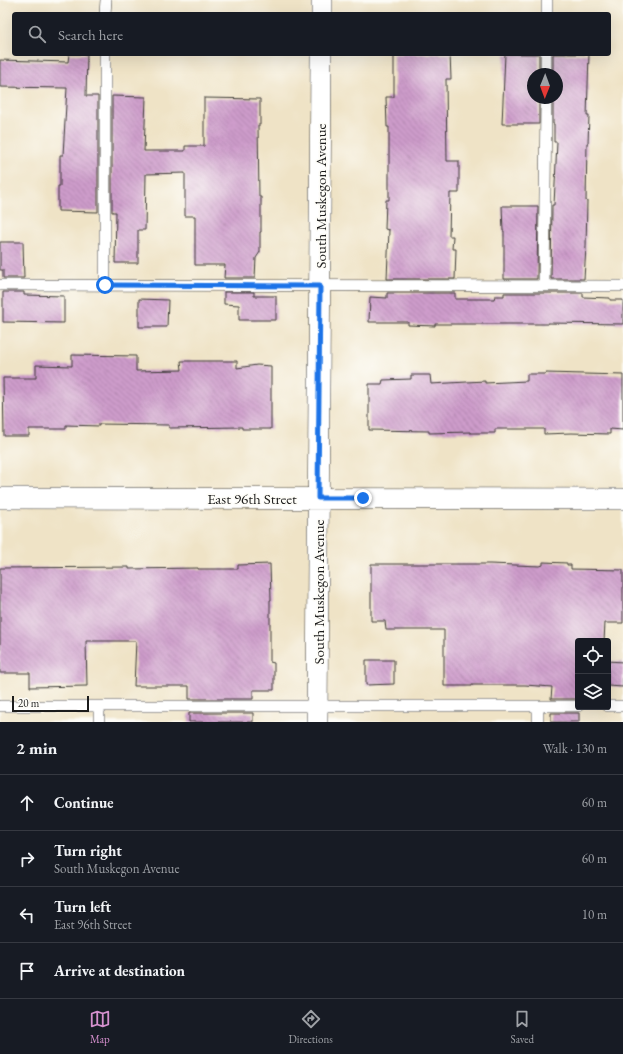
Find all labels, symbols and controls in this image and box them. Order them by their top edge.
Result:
search box [12,12,611,56]
icon: search [26,23,48,45]
text: Search here [58,25,123,44]
north arrow [527,68,563,104]
street label: South Muskegon Avenue [311,123,330,268]
route start [96,276,114,294]
street label: East 96th Street [207,489,297,508]
route end [354,489,372,507]
street label: South Muskegon Avenue [309,519,328,664]
map controls [575,638,611,710]
button: locate [575,638,611,674]
button: layers [575,674,611,710]
scale bar [12,694,89,713]
text: 20 m [18,696,39,710]
text: 2 min [16,737,57,759]
text: Walk · 130 m [543,740,607,757]
icon: ahead [16,792,38,814]
text: Continue [54,793,114,812]
text: 60 m [582,794,607,811]
text: Turn right [54,841,122,860]
icon: right [16,848,38,870]
text: 60 m [582,850,607,867]
text: South Muskegon Avenue [54,860,180,877]
text: Turn left [54,897,111,916]
icon: left [16,904,38,926]
text: 10 m [582,906,607,923]
text: East 96th Street [54,916,132,933]
icon: arrive [16,960,38,982]
text: Arrive at destination [54,961,185,980]
tab: Map [89,1008,111,1046]
tab: Directions [289,1008,333,1046]
tab: Saved [511,1008,534,1046]

